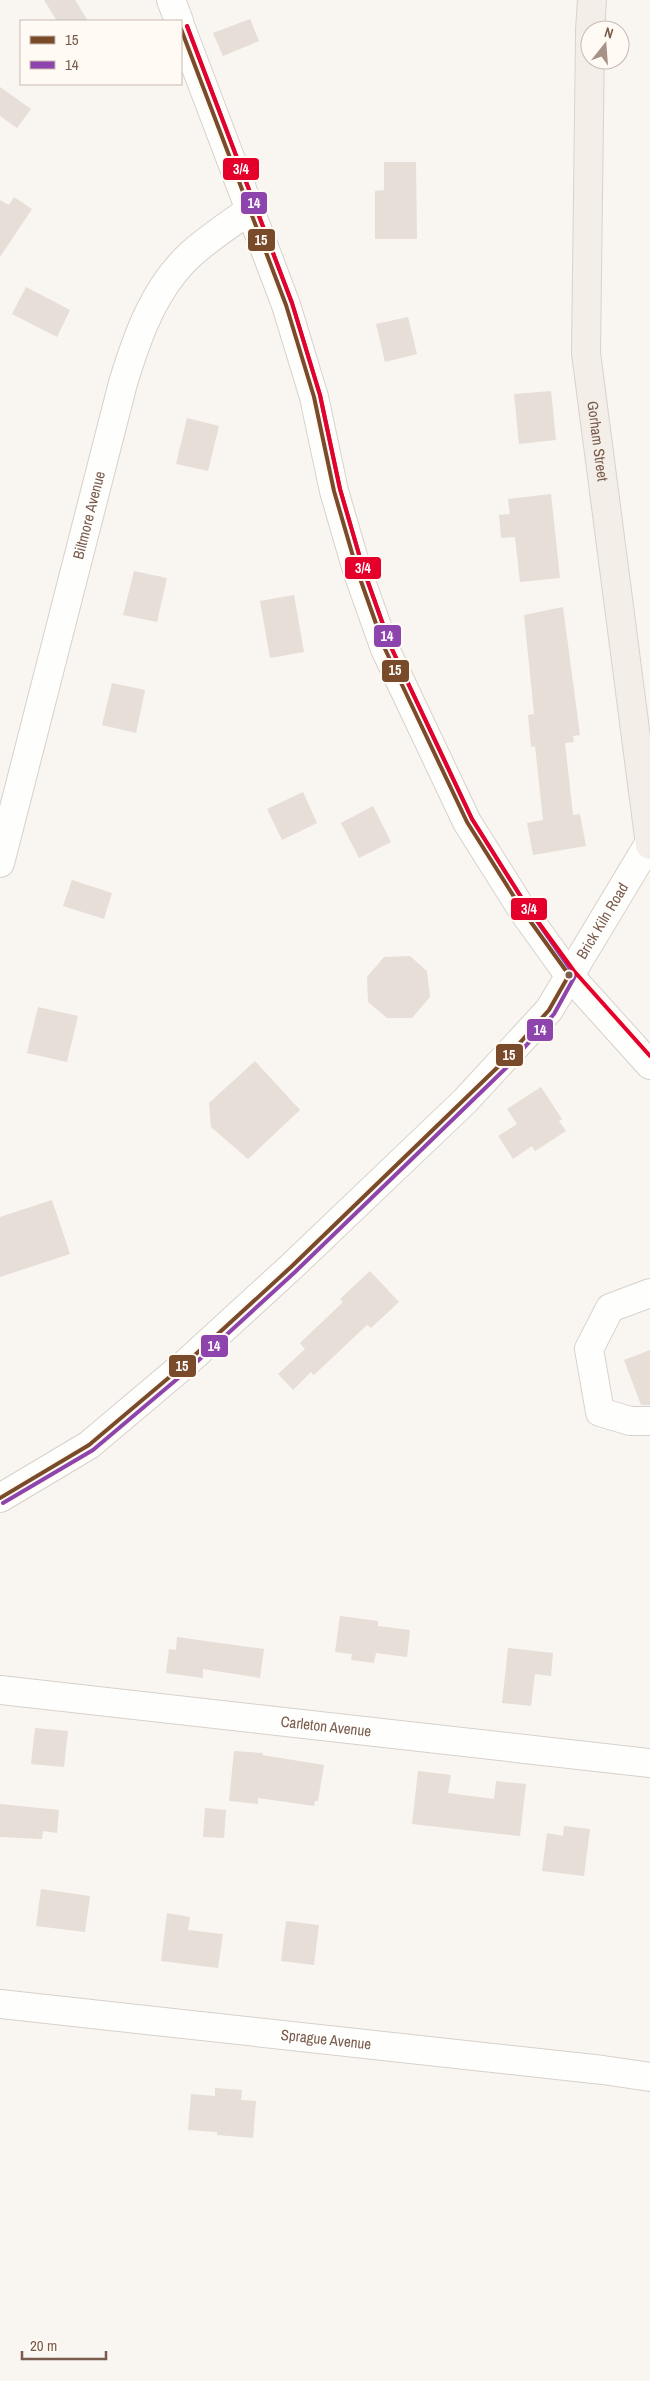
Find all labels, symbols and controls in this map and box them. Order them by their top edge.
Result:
legend [20,20,182,85]
north arrow [580,20,630,70]
text: N [602,23,615,42]
text: 15 [65,29,79,50]
text: 14 [65,54,79,75]
line badge: 3/4 [222,157,260,181]
text: 3/4 [233,160,250,178]
line badge: 14 [240,191,268,215]
text: 14 [248,194,261,212]
line badge: 15 [247,228,276,252]
text: 15 [255,231,268,249]
street label: Gorham Street [582,400,614,483]
street label: Biltmore Avenue [67,469,110,561]
line badge: 3/4 [344,556,382,580]
text: 3/4 [355,559,372,577]
line badge: 14 [373,624,402,648]
text: 14 [381,627,394,645]
line badge: 15 [381,659,410,683]
text: 15 [389,661,402,679]
street label: Brick Kiln Road [571,879,633,963]
line badge: 3/4 [510,897,548,921]
text: 3/4 [521,900,538,918]
unlabelled marker [564,970,574,980]
line badge: 14 [526,1018,554,1042]
text: 14 [534,1021,547,1039]
line badge: 15 [495,1043,524,1067]
text: 15 [503,1046,516,1064]
line badge: 14 [200,1334,229,1358]
text: 14 [208,1337,221,1355]
line badge: 15 [168,1354,197,1378]
text: 15 [176,1357,189,1375]
street label: Carleton Avenue [280,1711,372,1742]
street label: Sprague Avenue [280,2024,373,2055]
scale bar [22,2328,106,2360]
text: 20 m [30,2335,57,2356]

